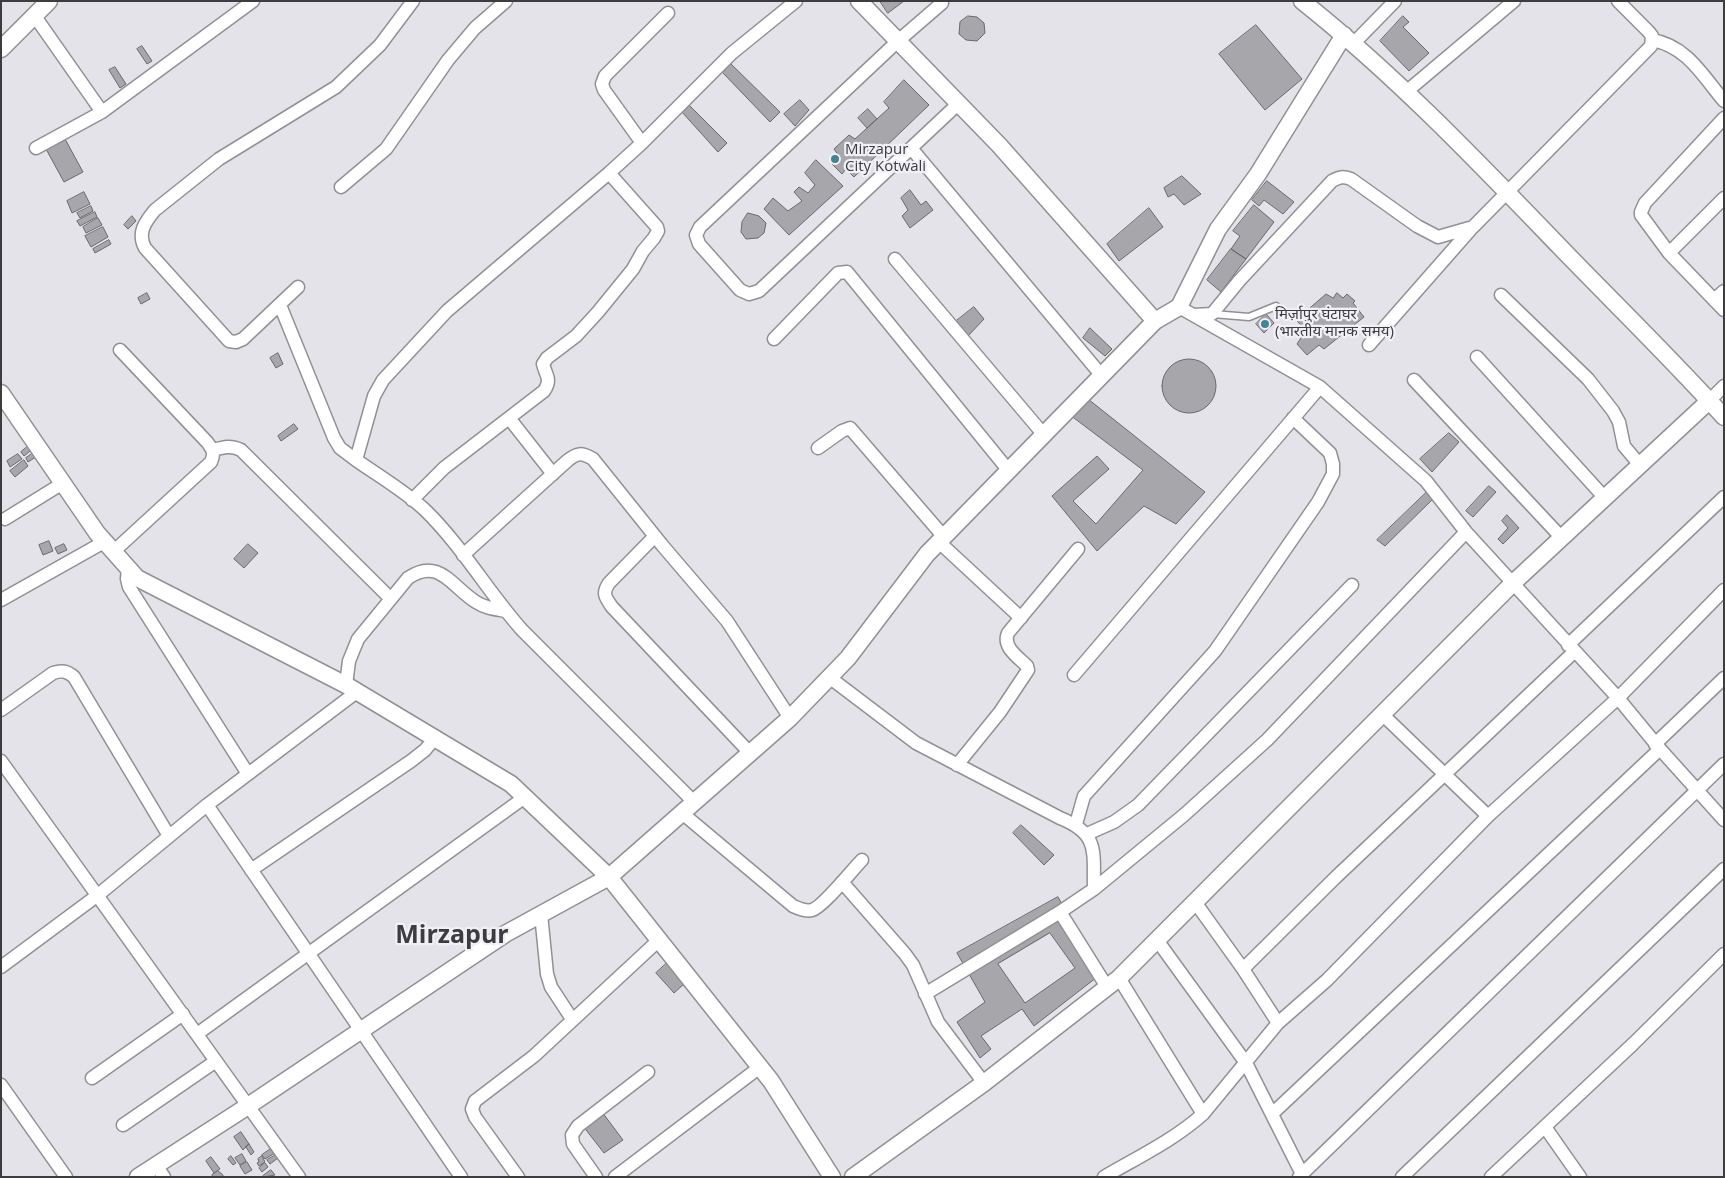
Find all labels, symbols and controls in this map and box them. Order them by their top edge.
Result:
place label: Mirzapur City Kotwali [845,141,926,176]
marker: Mirzapur City Kotwali [829,153,841,165]
place label: मिर्ज़ापुर घंटाघर (भारतीय मानक समय) [1275,306,1394,341]
marker: मिर्ज़ापुर घंटाघर (भारतीय मानक समय) [1259,318,1271,330]
district label: Mirzapur [395,921,509,951]

